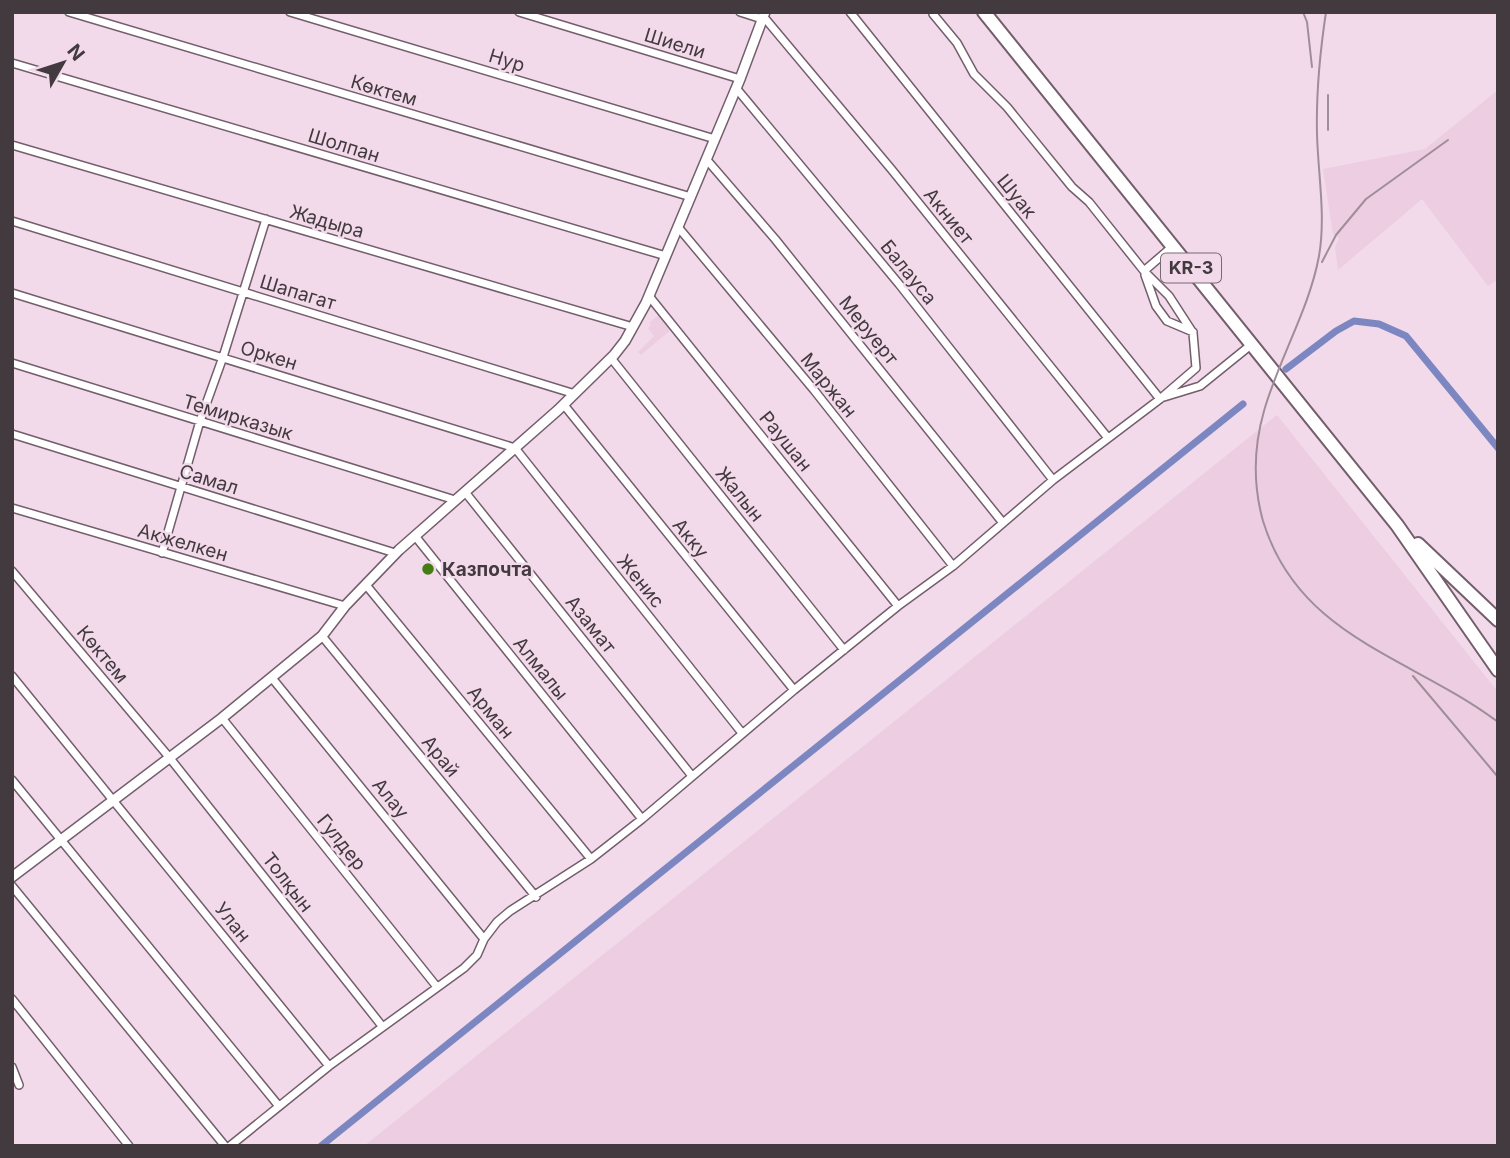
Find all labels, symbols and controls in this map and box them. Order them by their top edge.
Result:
street label: Шиели [642,23,708,64]
north arrow [28,28,98,98]
text: N [62,40,89,65]
street label: Нур [486,44,528,77]
street label: Көктем [348,70,420,111]
street label: Шолпан [305,124,382,167]
street label: Шуак [992,170,1042,223]
street label: Акниет [919,184,978,249]
street label: Жадыра [287,200,367,243]
street label: Балауса [876,235,942,309]
road number: KR-3 [1161,254,1221,282]
street label: Шапагат [257,270,339,315]
street label: Меруерт [834,291,903,369]
street label: Оркен [238,336,300,375]
street label: Маржан [796,348,862,422]
street label: Темирказык [180,390,296,445]
street label: Раушан [754,407,817,476]
street label: Самал [176,460,241,499]
street label: Жалын [711,462,769,526]
street label: Акку [668,514,714,563]
street label: Акжелкен [135,519,231,566]
street label: Женис [612,550,669,613]
place label: Казпочта [442,558,532,581]
marker: Казпочта [420,561,436,577]
street label: Азамат [560,591,621,658]
street label: Көктем [72,621,133,688]
street label: Алмалы [508,632,573,704]
street label: Арман [462,681,519,743]
street label: Арай [417,731,464,782]
street label: Алау [367,774,414,823]
street label: Гулдер [312,810,371,875]
street label: Толқын [257,848,318,917]
street label: Улан [210,898,256,947]

